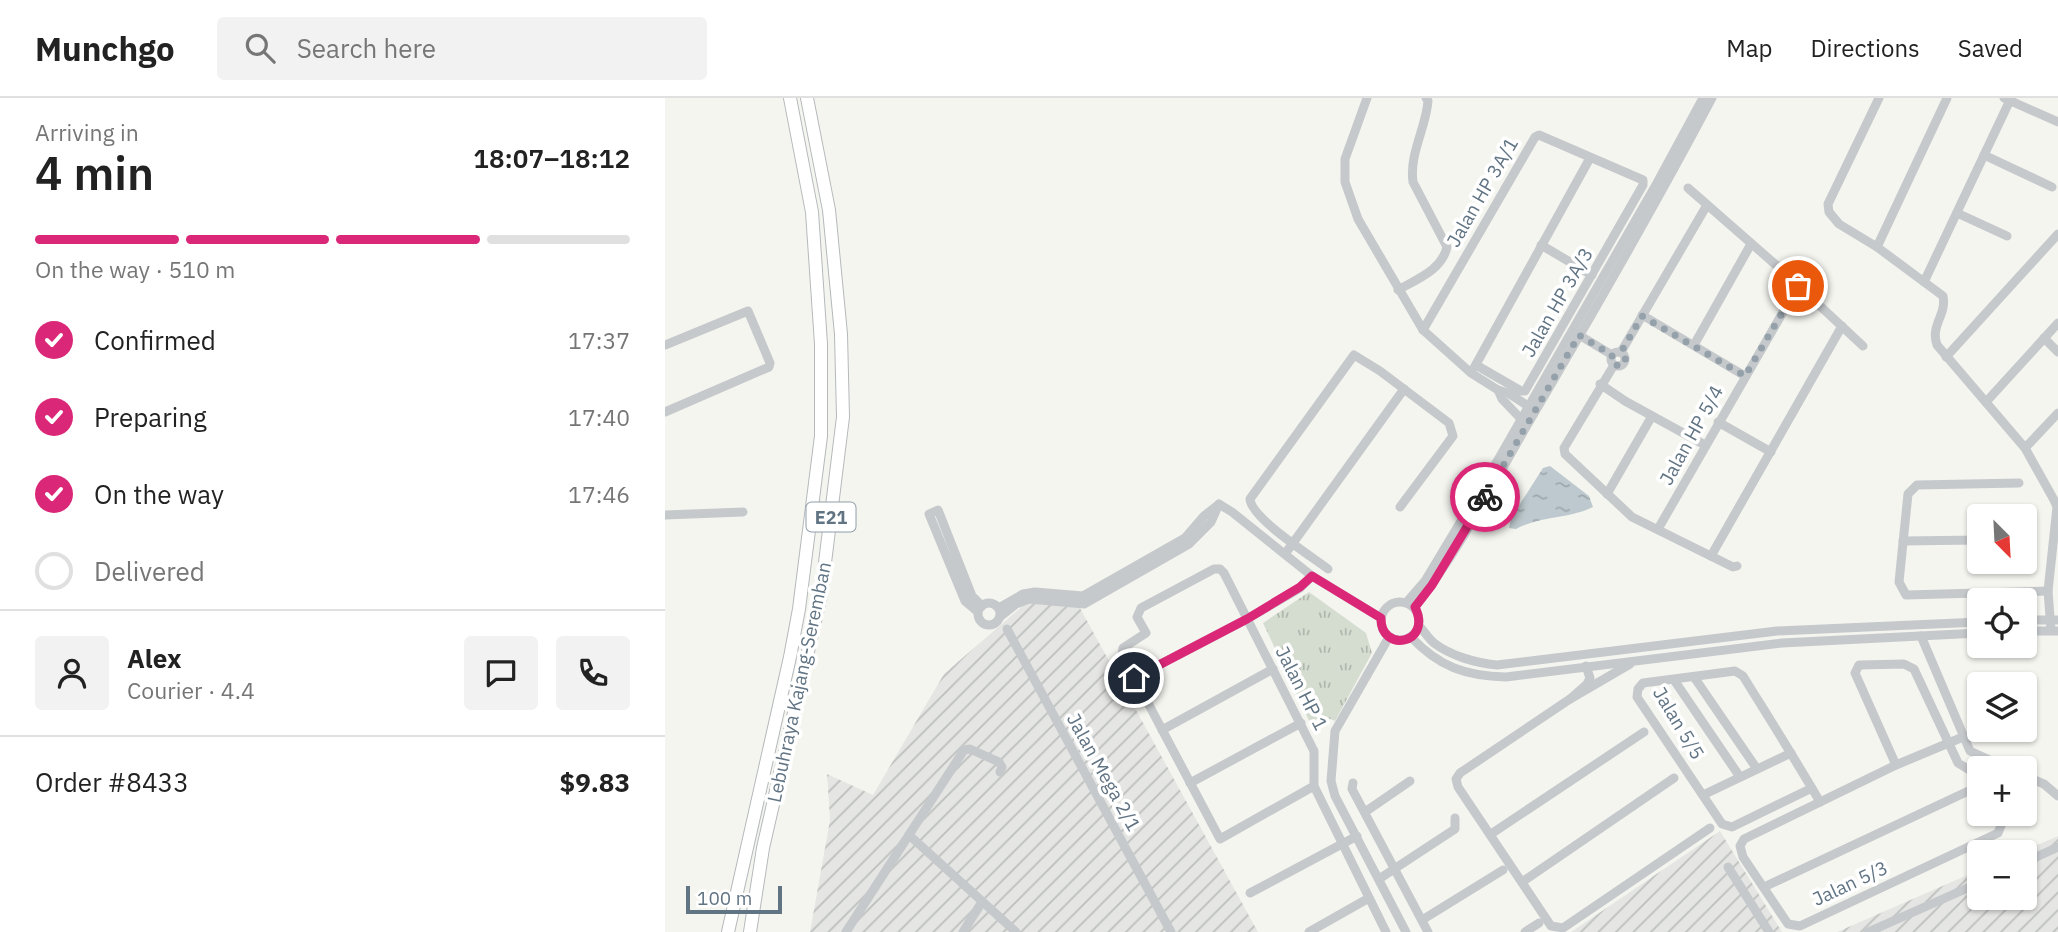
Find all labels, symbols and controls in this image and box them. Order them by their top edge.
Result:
search box [217,17,707,80]
text: Munchgo [35,27,175,70]
icon: search [241,29,279,67]
text: Search here [297,31,436,65]
text: Map [1726,32,1772,64]
text: Directions [1810,32,1920,64]
text: Saved [1958,32,2023,64]
text: Arriving in [35,117,139,147]
street label: Jalan HP 3A/1 [1441,133,1523,251]
text: 18:07–18:12 [473,141,630,175]
text: 4 min [35,143,154,203]
street label: Jalan HP 3A/3 [1516,243,1598,361]
text: On the way · 510 m [35,254,235,284]
pin [1768,256,1828,316]
icon: bag [1779,267,1817,305]
icon: check [35,321,73,359]
text: Confirmed [94,323,216,357]
text: 17:37 [568,325,630,355]
street label: Jalan HP 5/4 [1654,381,1728,489]
icon: check [35,398,73,436]
text: Preparing [94,400,207,434]
text: 17:40 [568,402,630,432]
courier [1450,462,1520,532]
icon: check [35,475,73,513]
text: On the way [94,477,224,511]
icon: bike [1466,478,1504,516]
text: 17:46 [568,479,630,509]
road number: E21 [807,502,855,531]
north arrow [1967,504,2037,574]
map controls [1967,504,2037,910]
text: Delivered [94,554,205,588]
street label: Lebuhraya Kajang-Seremban [762,560,836,804]
button: locate [1967,588,2037,658]
button: person [35,636,109,710]
button: chat [464,636,538,710]
button: phone [556,636,630,710]
text: Alex [127,641,181,675]
street label: Jalan HP 1 [1271,642,1333,734]
pin [1104,648,1164,708]
icon: home [1115,659,1153,697]
button: layers [1967,672,2037,742]
text: Courier · 4.4 [127,675,255,705]
street label: Jalan 5/5 [1648,682,1710,764]
street label: Jalan Mega 2/1 [1062,709,1146,835]
button: + [1967,756,2037,826]
text: Order #8433 [35,765,189,799]
text: $9.83 [560,765,630,799]
button: − [1967,840,2037,910]
street label: Jalan 5/3 [1808,855,1892,911]
scale bar [686,883,782,915]
text: 100 m [697,886,752,910]

